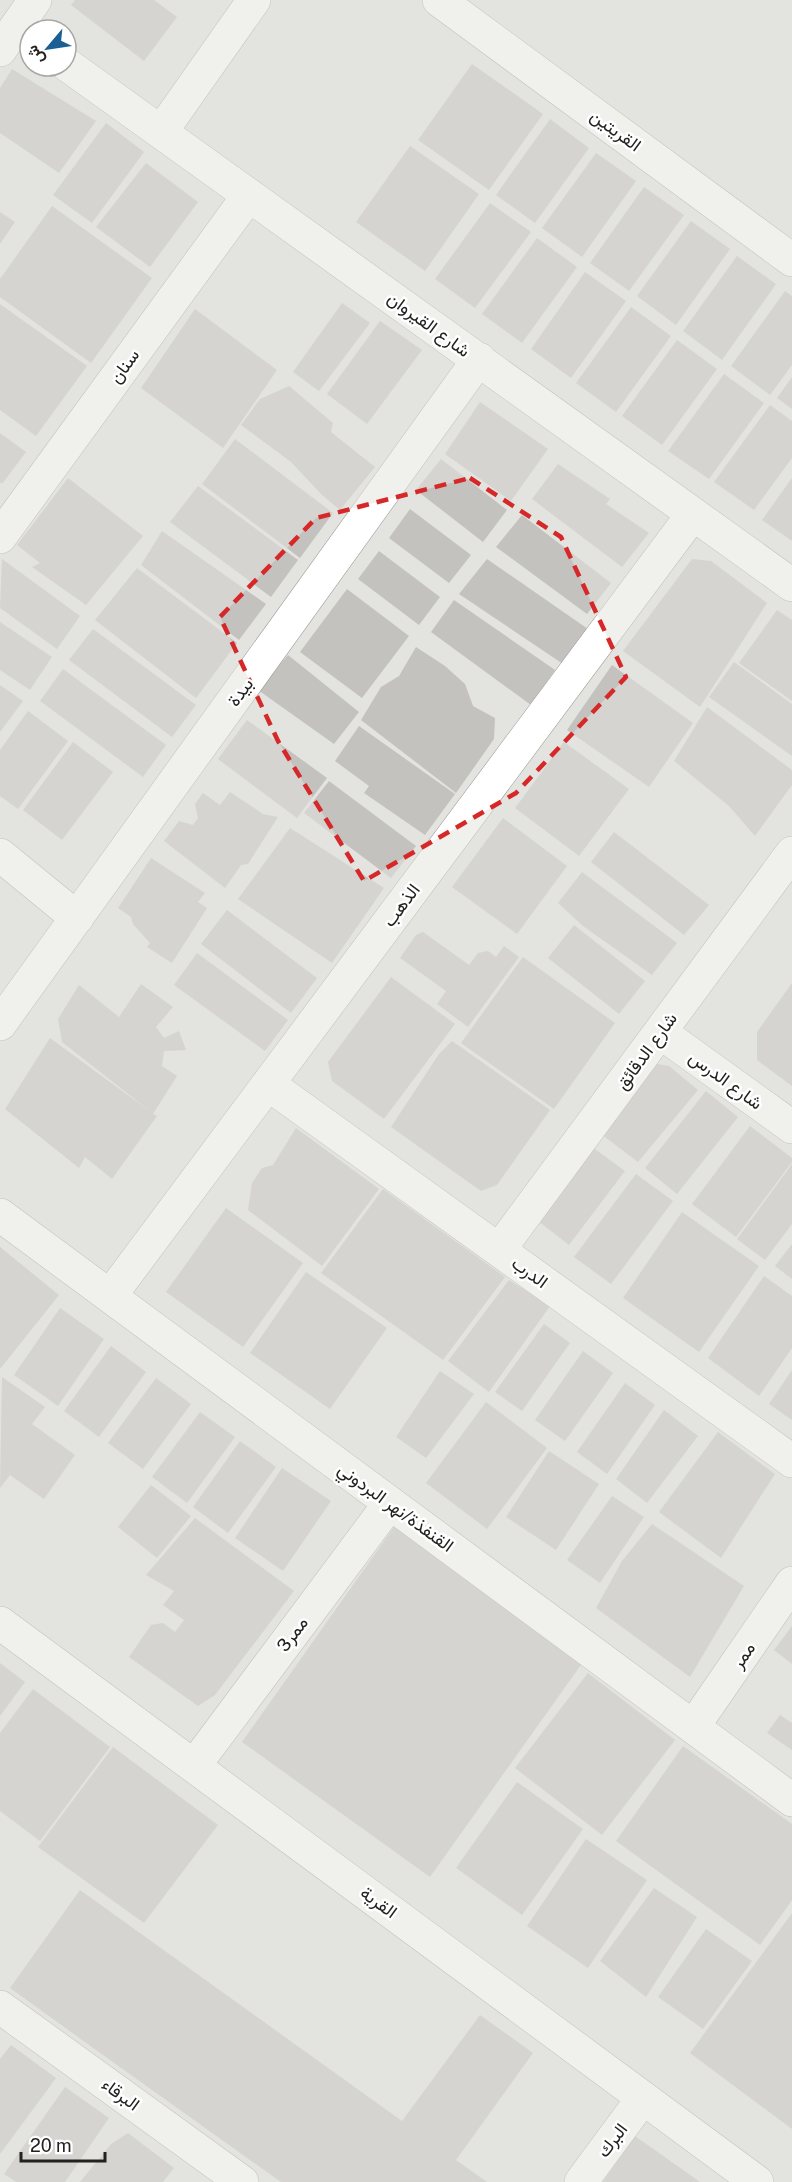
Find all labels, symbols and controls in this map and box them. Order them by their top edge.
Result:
north arrow [18,18,78,78]
text: ش [22,42,48,68]
street label: القريتين [586,105,645,156]
street label: شارع القيروان [382,287,474,363]
street label: سنان [105,345,143,387]
street label: بيدة [223,674,257,710]
street label: الذهب [378,879,424,931]
street label: شارع الدقائق [611,1008,683,1095]
street label: شارع الدرس [684,1046,767,1115]
street label: الدرب [507,1252,552,1293]
street label: القنفذة/نهر البردوني [331,1458,458,1560]
street label: ممر3 [272,1612,313,1656]
street label: ممر [726,1638,760,1673]
street label: القرية [356,1882,401,1923]
street label: البرقاء [97,2073,144,2116]
street label: البرك [592,2119,632,2162]
scale bar [21,2125,105,2163]
text: 20 m [30,2135,72,2156]

